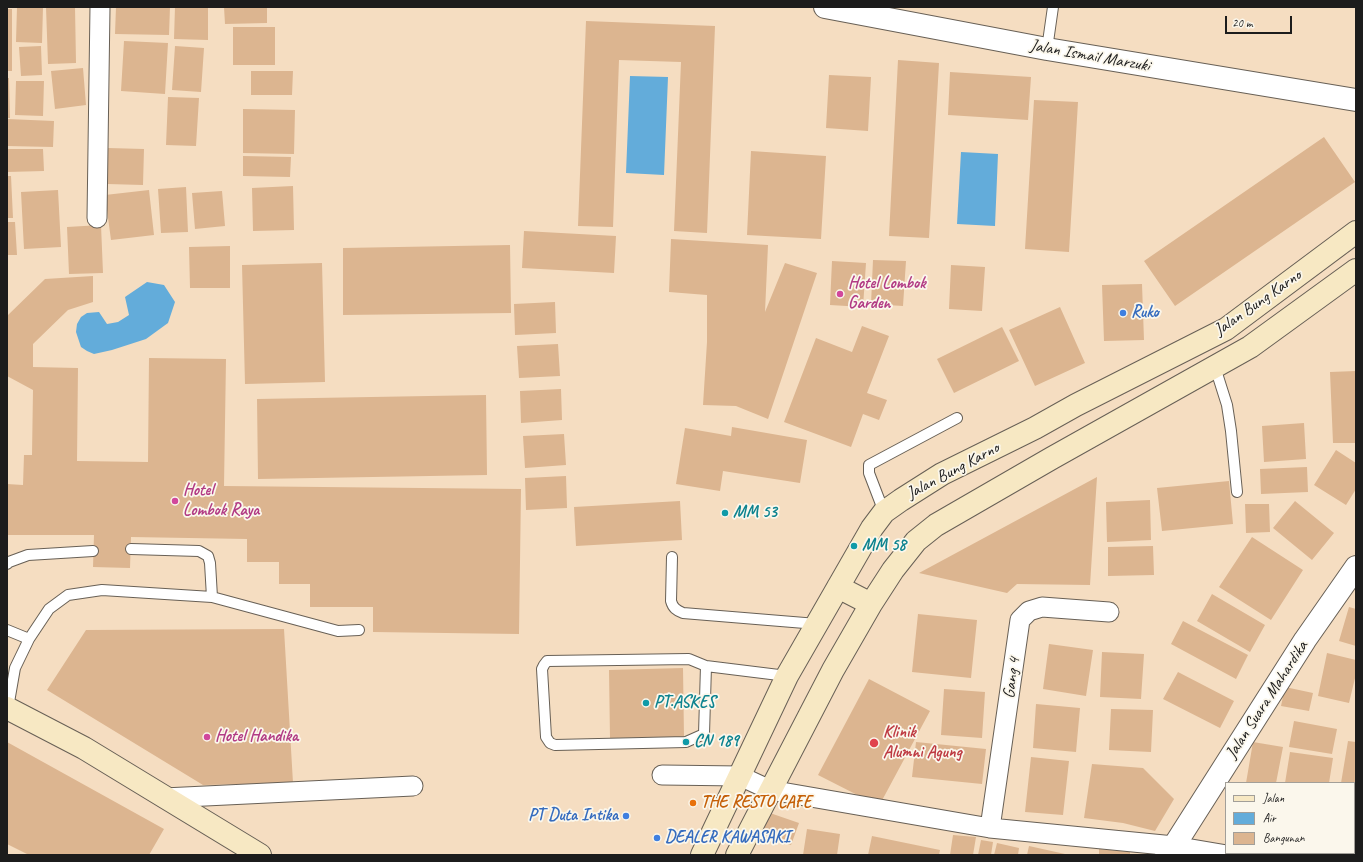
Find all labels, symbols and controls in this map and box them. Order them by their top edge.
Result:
scale bar [1227,8,1294,34]
text: 20 m [1232,15,1252,31]
street label: Jalan Ismail Marzuki [1029,35,1151,77]
street label: Jalan Bung Karno [1210,265,1306,341]
place label: Hotel Lombok Garden [848,274,925,314]
marker: Hotel Lombok Garden [835,289,845,299]
place label: Ruko [1131,303,1159,323]
marker: Ruko [1118,308,1128,318]
street label: Jalan Bung Karno [903,438,1003,504]
place label: Hotel Lombok Raya [183,481,259,521]
marker: Hotel Lombok Raya [170,496,180,506]
place label: MM 53 [733,503,777,523]
marker: MM 53 [720,508,730,518]
place label: MM 58 [862,536,906,556]
marker: MM 58 [849,541,859,551]
street label: Jalan Suara Mahardika [1221,637,1313,763]
street label: Gang 4 [999,656,1025,700]
place label: PT.ASKES [654,693,715,713]
marker: PT.ASKES [641,698,651,708]
place label: Klinik Alumni Agung [883,723,962,763]
place label: Hotel Handika [215,727,298,747]
marker: Hotel Handika [202,732,212,742]
place label: CN 189 [694,732,739,752]
marker: CN 189 [681,737,691,747]
marker: Klinik Alumni Agung [868,737,880,749]
legend [1225,782,1355,854]
text: Jalan [1263,790,1284,806]
place label: THE RESTO CAFE [701,793,812,813]
marker: THE RESTO CAFE [688,798,698,808]
place label: PT Duta Intika [528,806,618,826]
text: Air [1263,810,1276,826]
marker: PT Duta Intika [621,811,631,821]
place label: DEALER KAWASAKI [665,828,790,848]
text: Bangunan [1263,830,1304,846]
marker: DEALER KAWASAKI [652,833,662,843]

